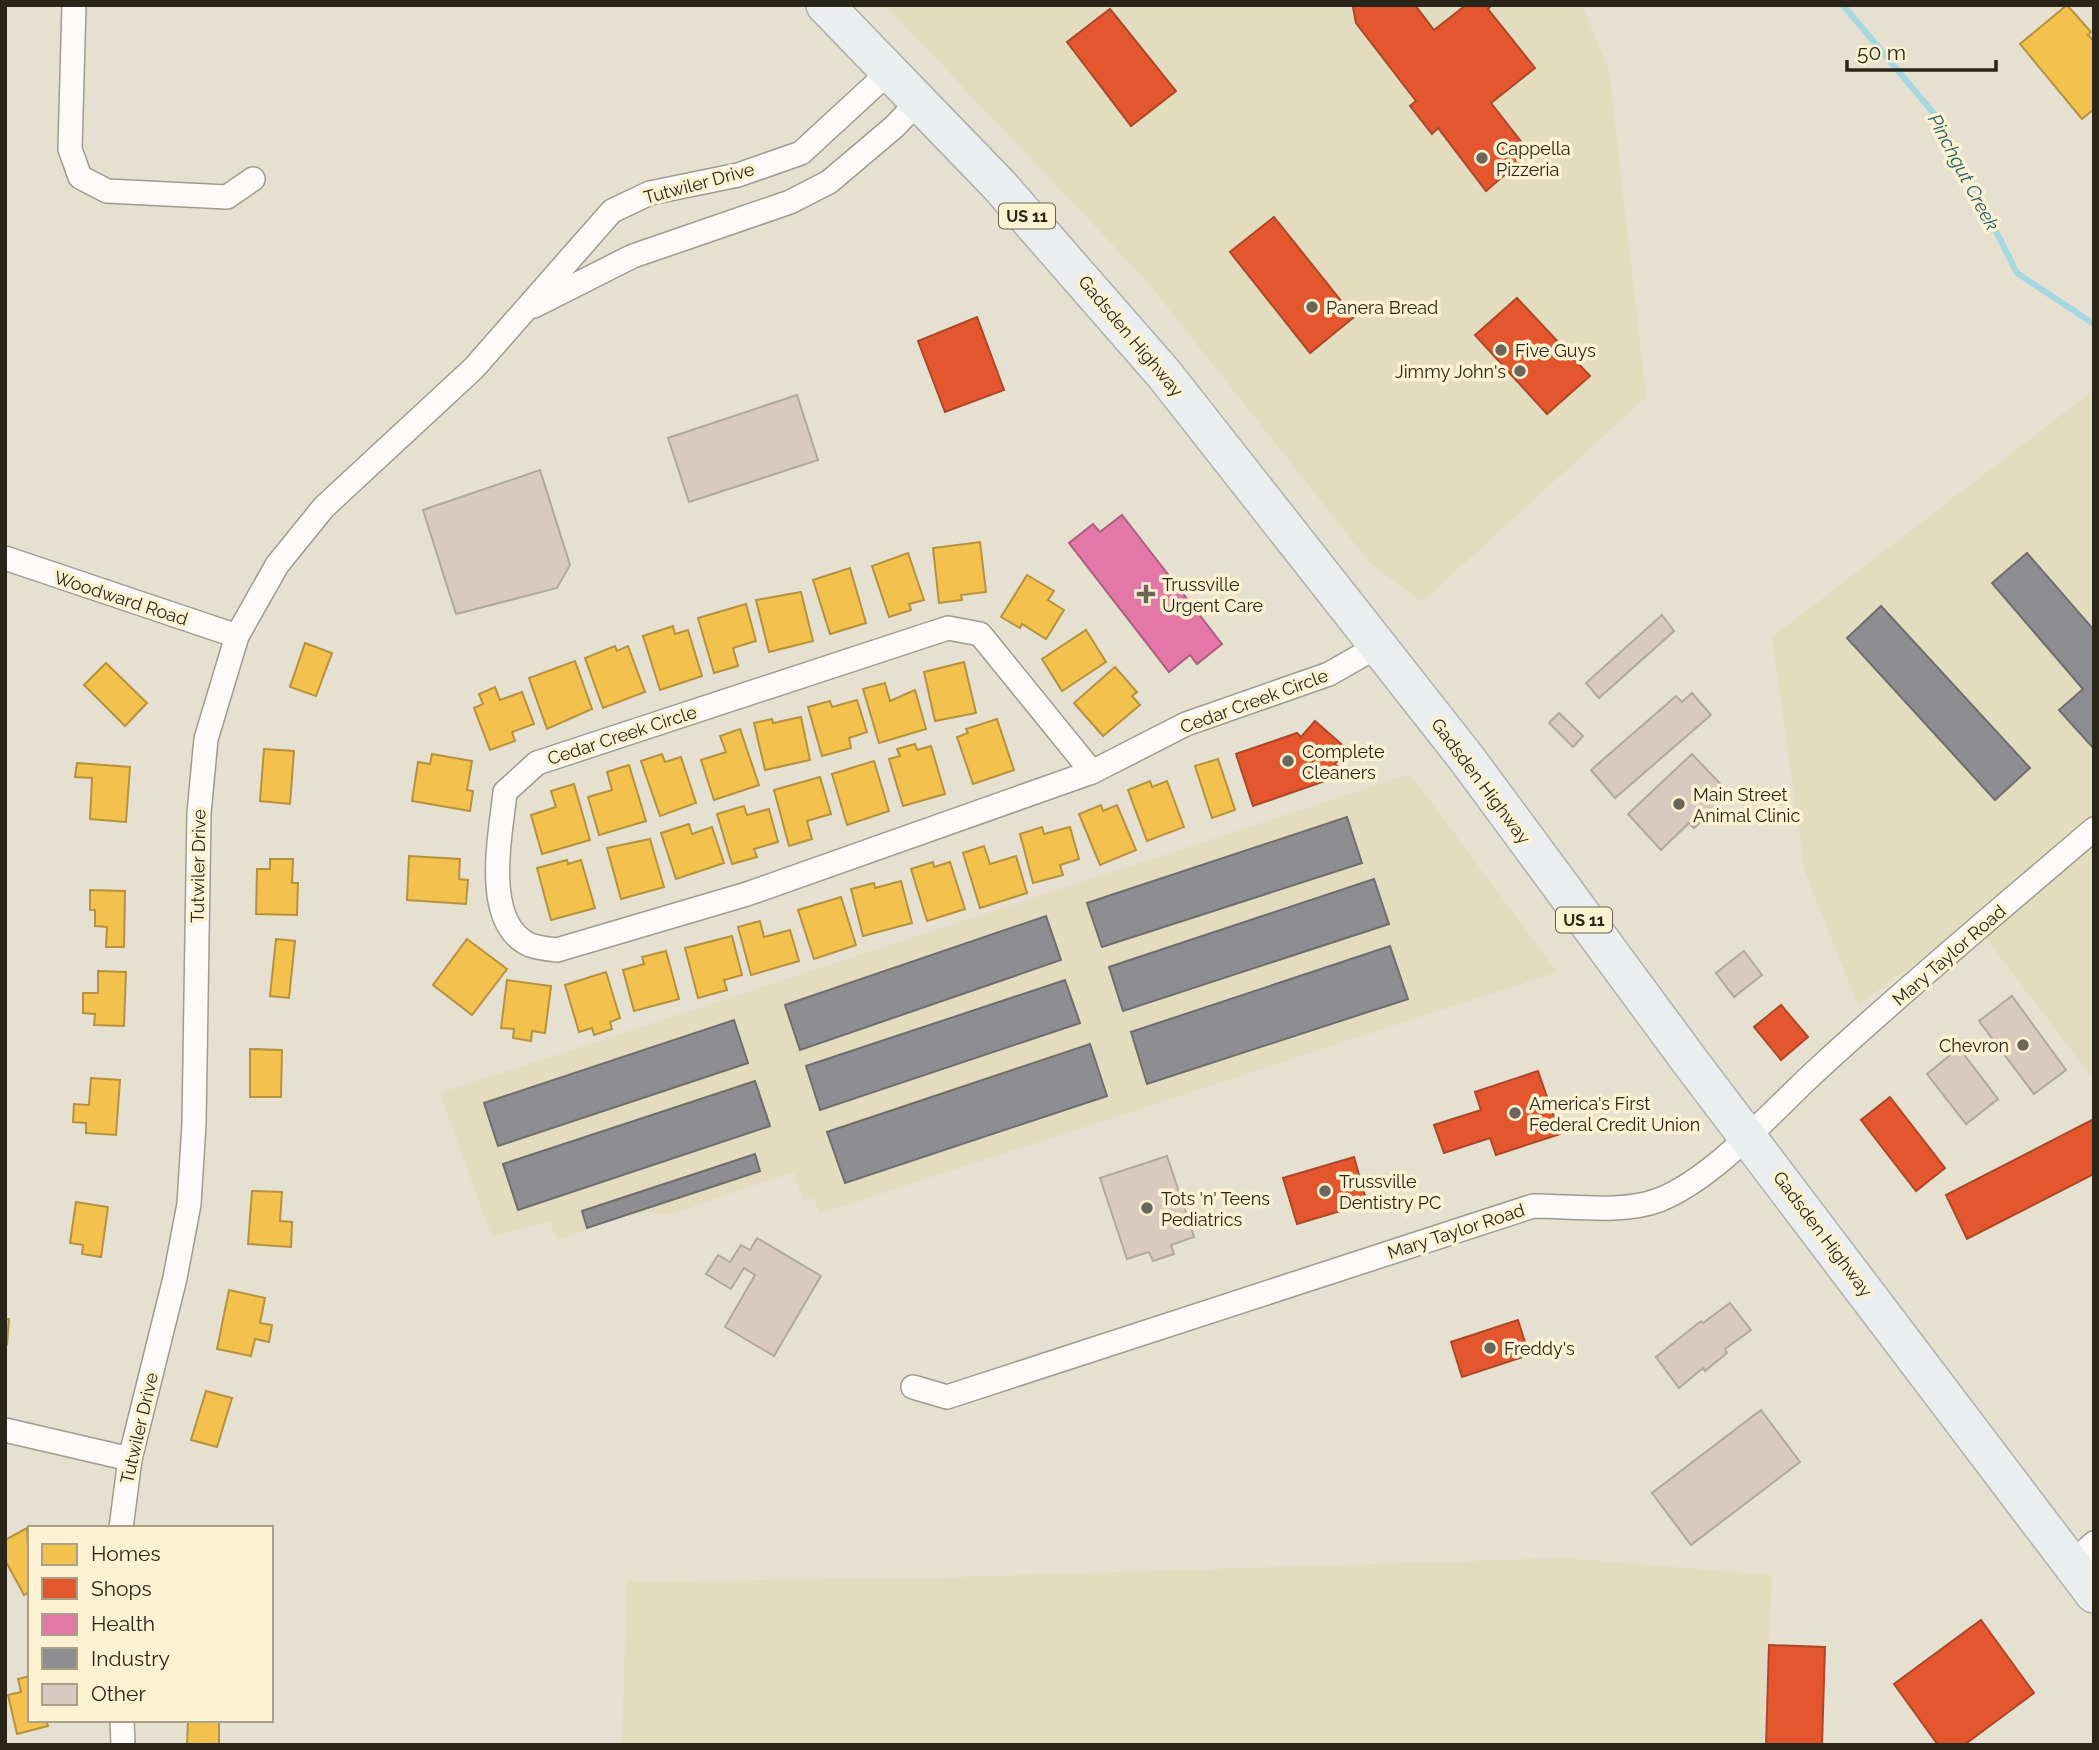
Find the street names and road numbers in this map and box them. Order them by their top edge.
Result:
street label: Tutwiler Drive [641,158,757,208]
road number: US 11 [999,204,1055,229]
street label: Gadsden Highway [1074,271,1188,401]
street label: Woodward Road [51,566,191,630]
street label: Cedar Creek Circle [1177,664,1331,737]
street label: Cedar Creek Circle [545,701,700,769]
street label: Gadsden Highway [1427,714,1535,848]
street label: Tutwiler Drive [187,809,209,923]
street label: Mary Taylor Road [1888,900,2010,1010]
road number: US 11 [1556,908,1612,932]
street label: Gadsden Highway [1769,1167,1877,1301]
street label: Mary Taylor Road [1385,1199,1527,1263]
street label: Tutwiler Drive [116,1370,162,1486]

